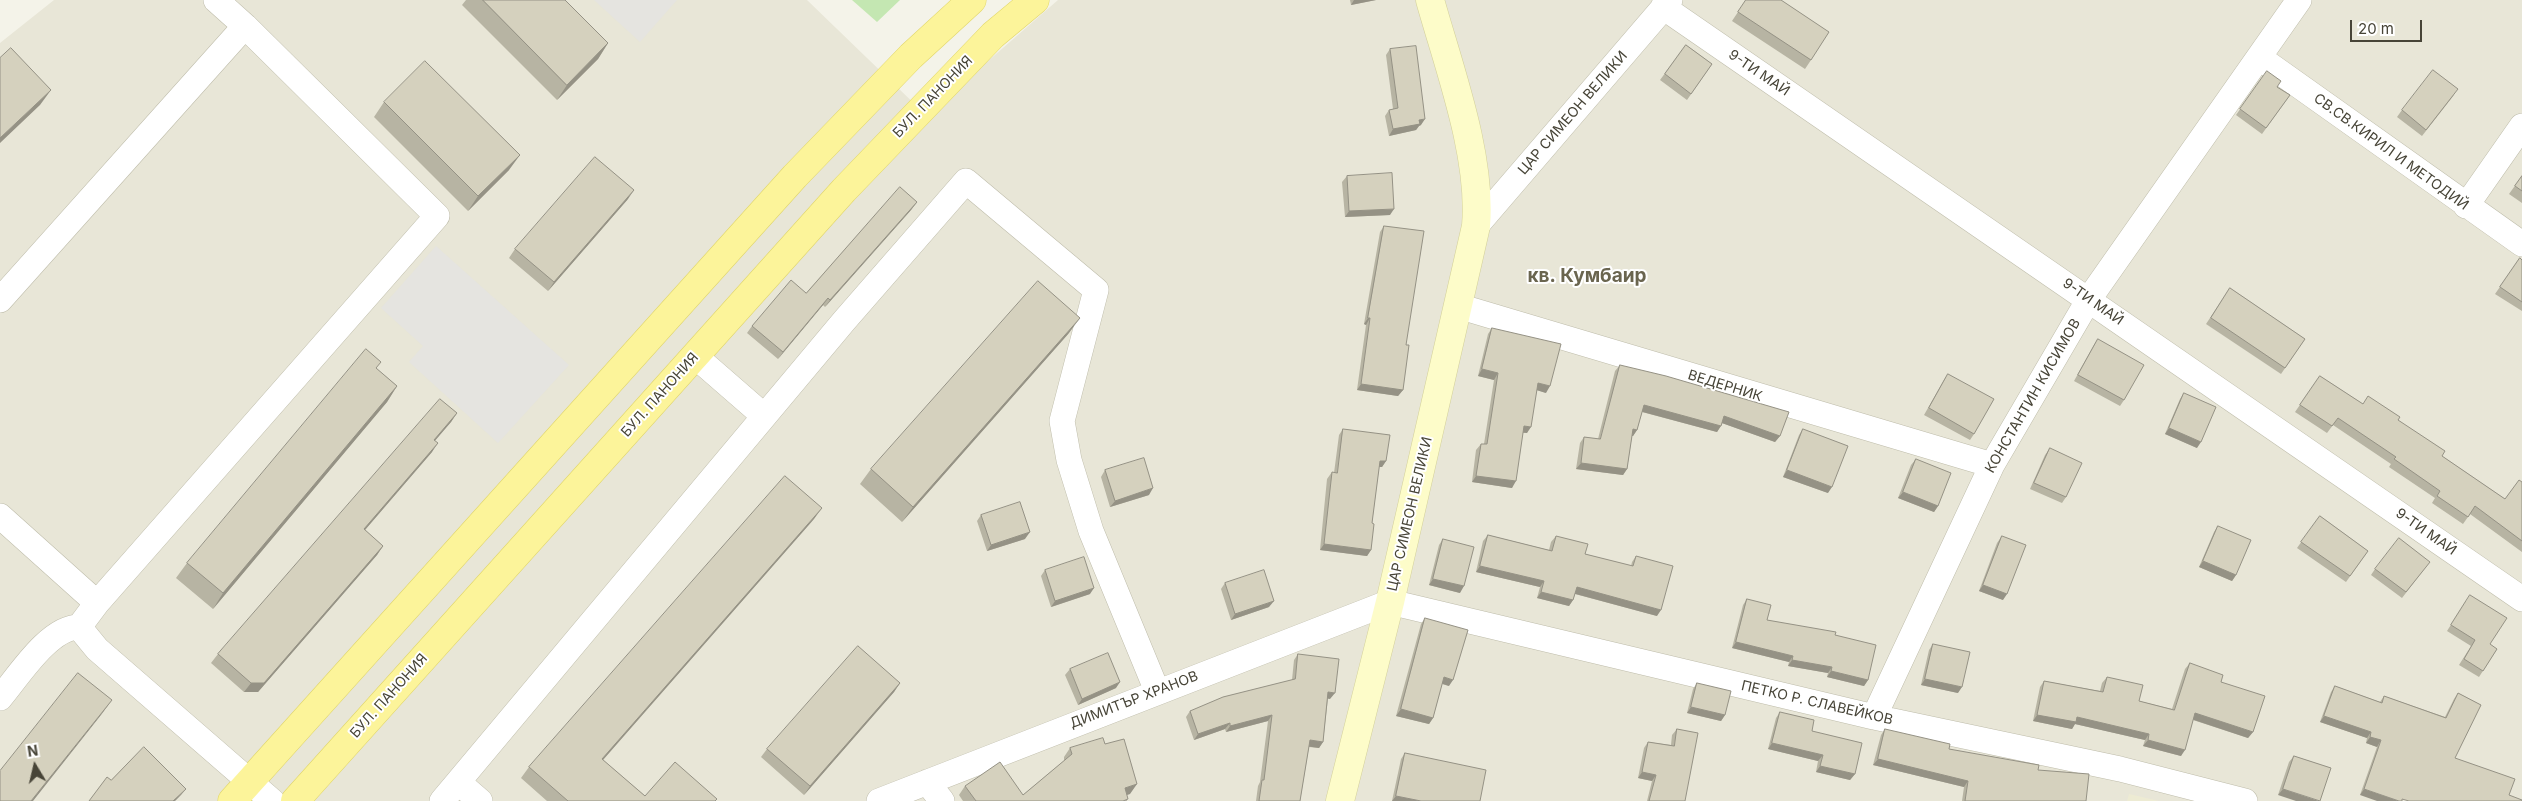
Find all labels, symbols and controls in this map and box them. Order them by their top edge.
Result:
scale bar [2352,10,2424,42]
text: 20 m [2358,19,2394,38]
street label: 9-ТИ МАЙ [1725,46,1793,100]
street label: ЦАР СИМЕОН ВЕЛИКИ [1515,48,1631,178]
street label: БУЛ. ПАНОНИЯ [890,53,976,141]
street label: СВ.СВ.КИРИЛ И МЕТОДИЙ [2310,90,2472,214]
district label: кв. Кумбаир [1527,265,1647,287]
street label: 9-ТИ МАЙ [2059,275,2127,329]
street label: КОНСТАНТИН КИСИМОВ [1982,316,2084,476]
street label: БУЛ. ПАНОНИЯ [618,349,702,441]
street label: ВЕДЕРНИК [1686,367,1764,405]
street label: ЦАР СИМЕОН ВЕЛИКИ [1384,435,1436,593]
street label: 9-ТИ МАЙ [2392,505,2460,559]
street label: БУЛ. ПАНОНИЯ [347,650,431,742]
street label: ДИМИТЪР ХРАНОВ [1068,668,1200,732]
street label: ПЕТКО Р. СЛАВЕЙКОВ [1740,677,1894,729]
north arrow [10,741,60,791]
text: N [26,741,39,760]

